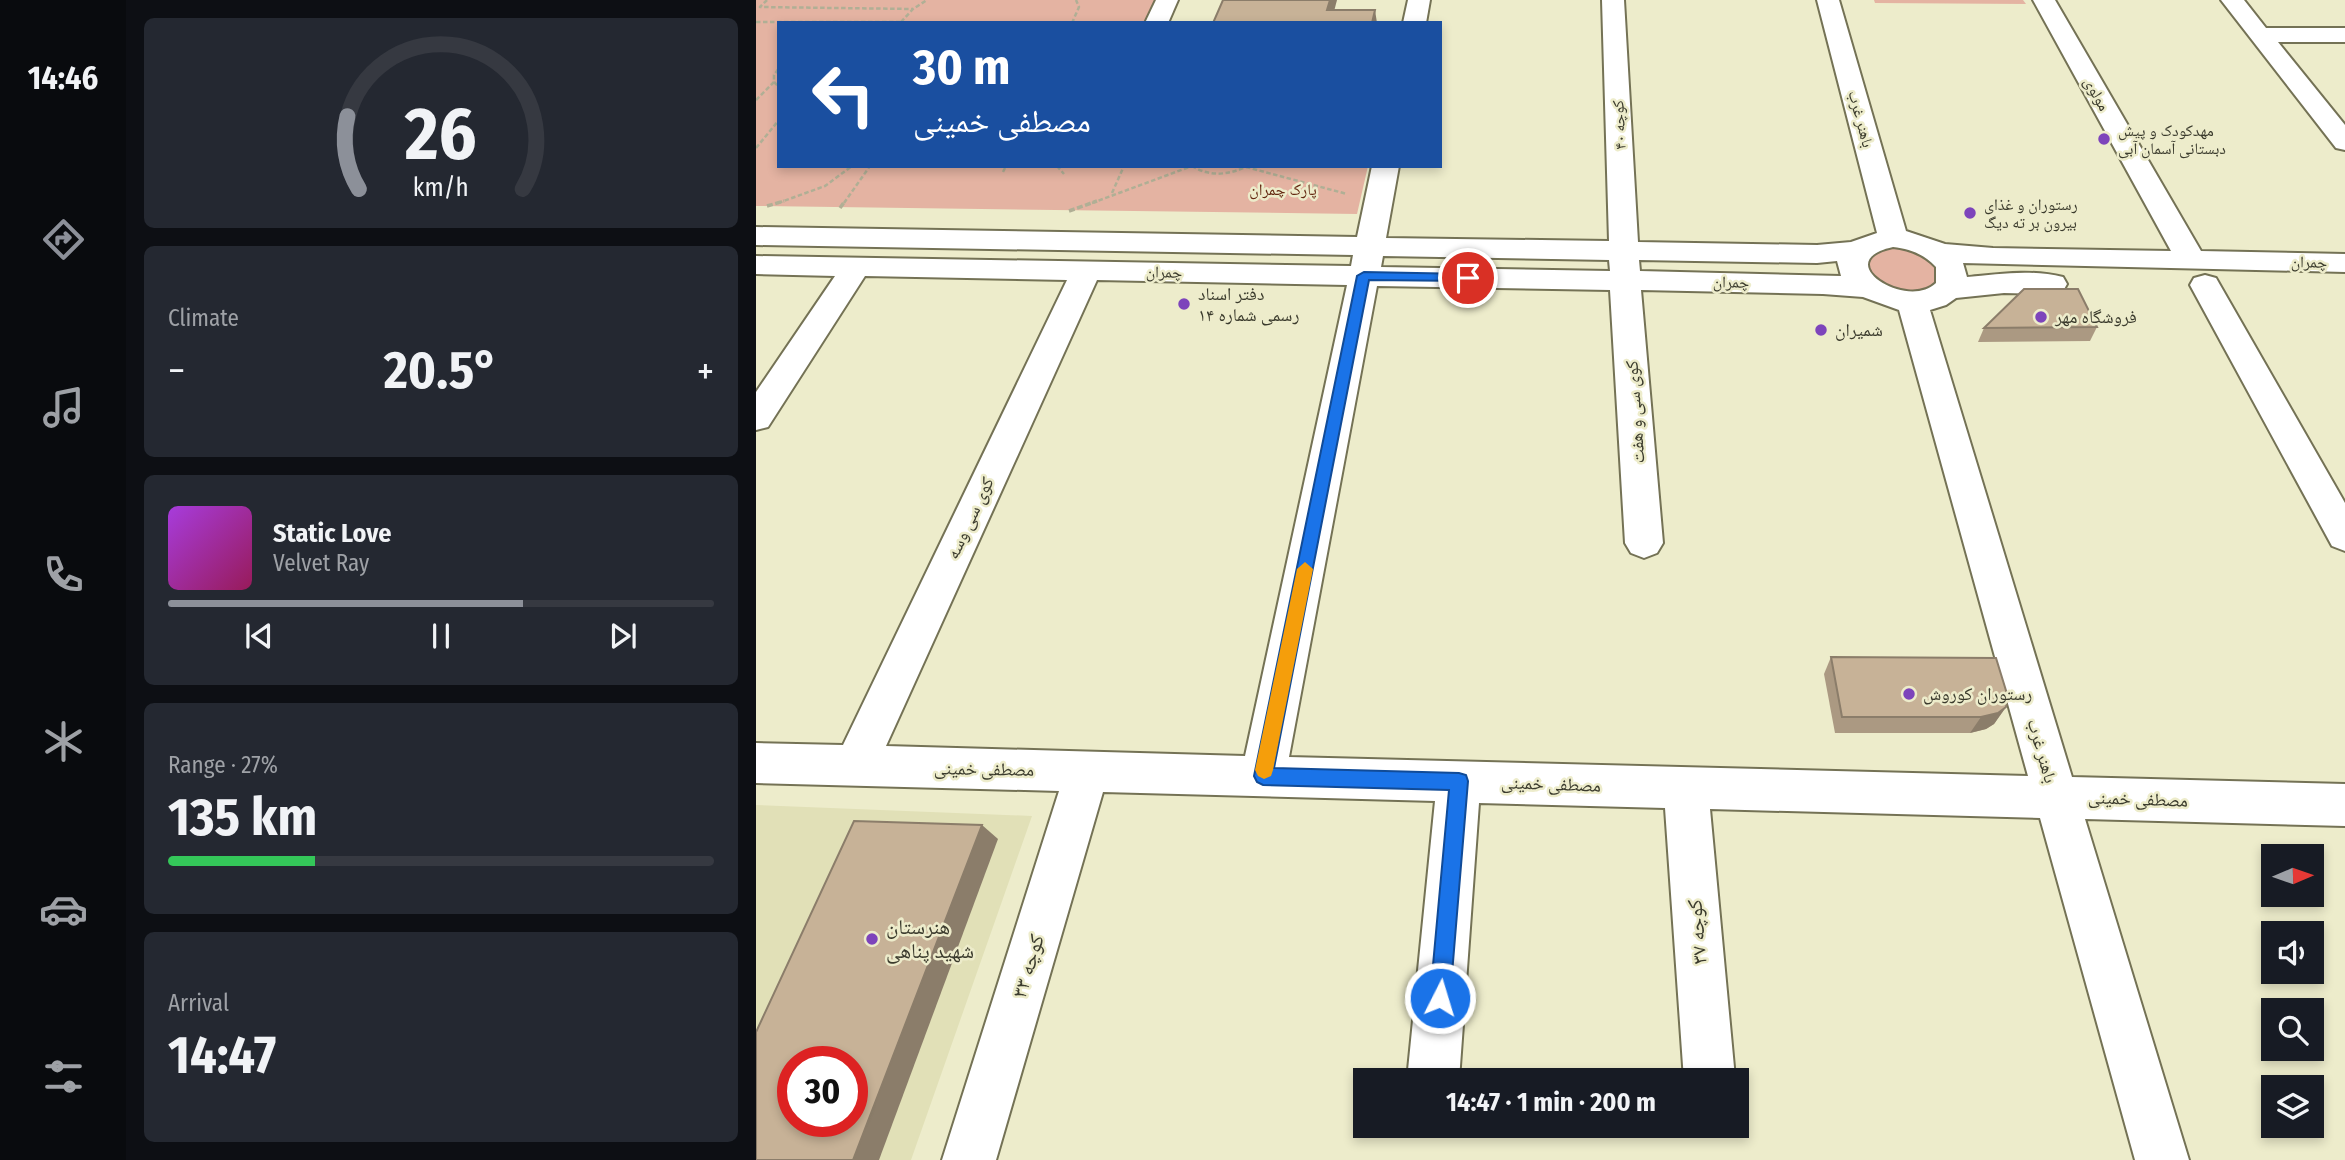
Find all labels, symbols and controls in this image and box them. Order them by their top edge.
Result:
text: 30 m [913,38,1011,97]
icon: left [798,49,889,140]
text: 14:46 [28,59,98,97]
street label: مولوی [2079,74,2114,115]
street label: باهنر غرب [1844,88,1878,150]
text: 26 [404,92,477,179]
street label: کوچه ۴۰ [1608,99,1630,150]
text: مصطفی خمینی [913,102,1091,140]
place label: مهدکودک و پیش دبستانی آسمان آبی [2118,121,2226,159]
marker: مهدکودک و پیش دبستانی آسمان آبی [2096,131,2112,147]
text: km/h [413,173,469,203]
park label: پارک چمران [1249,180,1317,200]
place label: رستوران و غذای بیرون بر ته دیگ [1984,195,2078,233]
marker: رستوران و غذای بیرون بر ته دیگ [1962,205,1978,221]
icon: directions [39,215,88,264]
pin [1438,248,1498,308]
street label: چمران [2291,252,2327,273]
icon: arrive [1449,259,1487,297]
street label: چمران [1146,262,1182,283]
street label: چمران [1713,272,1749,293]
place label: دفتر اسناد رسمی شماره ۱۴ [1198,283,1299,326]
marker: دفتر اسناد رسمی شماره ۱۴ [1176,296,1192,312]
text: Climate [168,304,239,332]
place label: فروشگاه مهر [2054,306,2137,328]
marker: فروشگاه مهر [2033,309,2049,325]
place label: شمیران [1835,319,1883,341]
marker: شمیران [1813,322,1829,338]
text: 20.5° [384,339,498,402]
text: − [168,348,185,394]
text: + [697,348,714,394]
street label: کوی سی و هفت [1620,359,1650,464]
icon: music [39,383,88,432]
street label: کوی سی وسه [941,473,999,563]
text: Static Love [273,518,391,549]
text: Velvet Ray [273,549,369,577]
icon: phone [39,550,88,599]
icon: previous [240,617,278,655]
icon: pause [422,617,460,655]
icon: next [604,617,642,655]
place label: رستوران کوروش [1923,683,2032,705]
marker: رستوران کوروش [1901,686,1917,702]
street label: باهنر غرب [2022,716,2062,786]
icon: climate [39,717,88,766]
text: Range · 27% [168,751,278,779]
street label: مصطفی خمینی [934,757,1034,781]
street label: مصطفی خمینی [1501,771,1601,797]
text: 135 km [168,786,317,849]
street label: مصطفی خمینی [2088,786,2188,812]
north arrow [2261,844,2324,906]
map controls [2261,844,2324,1138]
icon: car [39,885,88,934]
street label: کوچه ۳۷ [1681,898,1713,966]
place label: هنرستان شهید پناهی [886,914,974,964]
button: sound [2261,921,2324,984]
marker: هنرستان شهید پناهی [864,931,880,947]
street label: کوچه ۳۳ [1006,931,1050,1001]
position arrow [1403,961,1477,1035]
text: Arrival [168,989,229,1017]
button: search [2261,998,2324,1061]
text: 14:47 [168,1024,276,1087]
speed limit sign: 30 [777,1046,868,1137]
icon: filters [39,1052,88,1101]
button: layers [2261,1075,2324,1138]
text: 14:47 · 1 min · 200 m [1446,1087,1656,1118]

